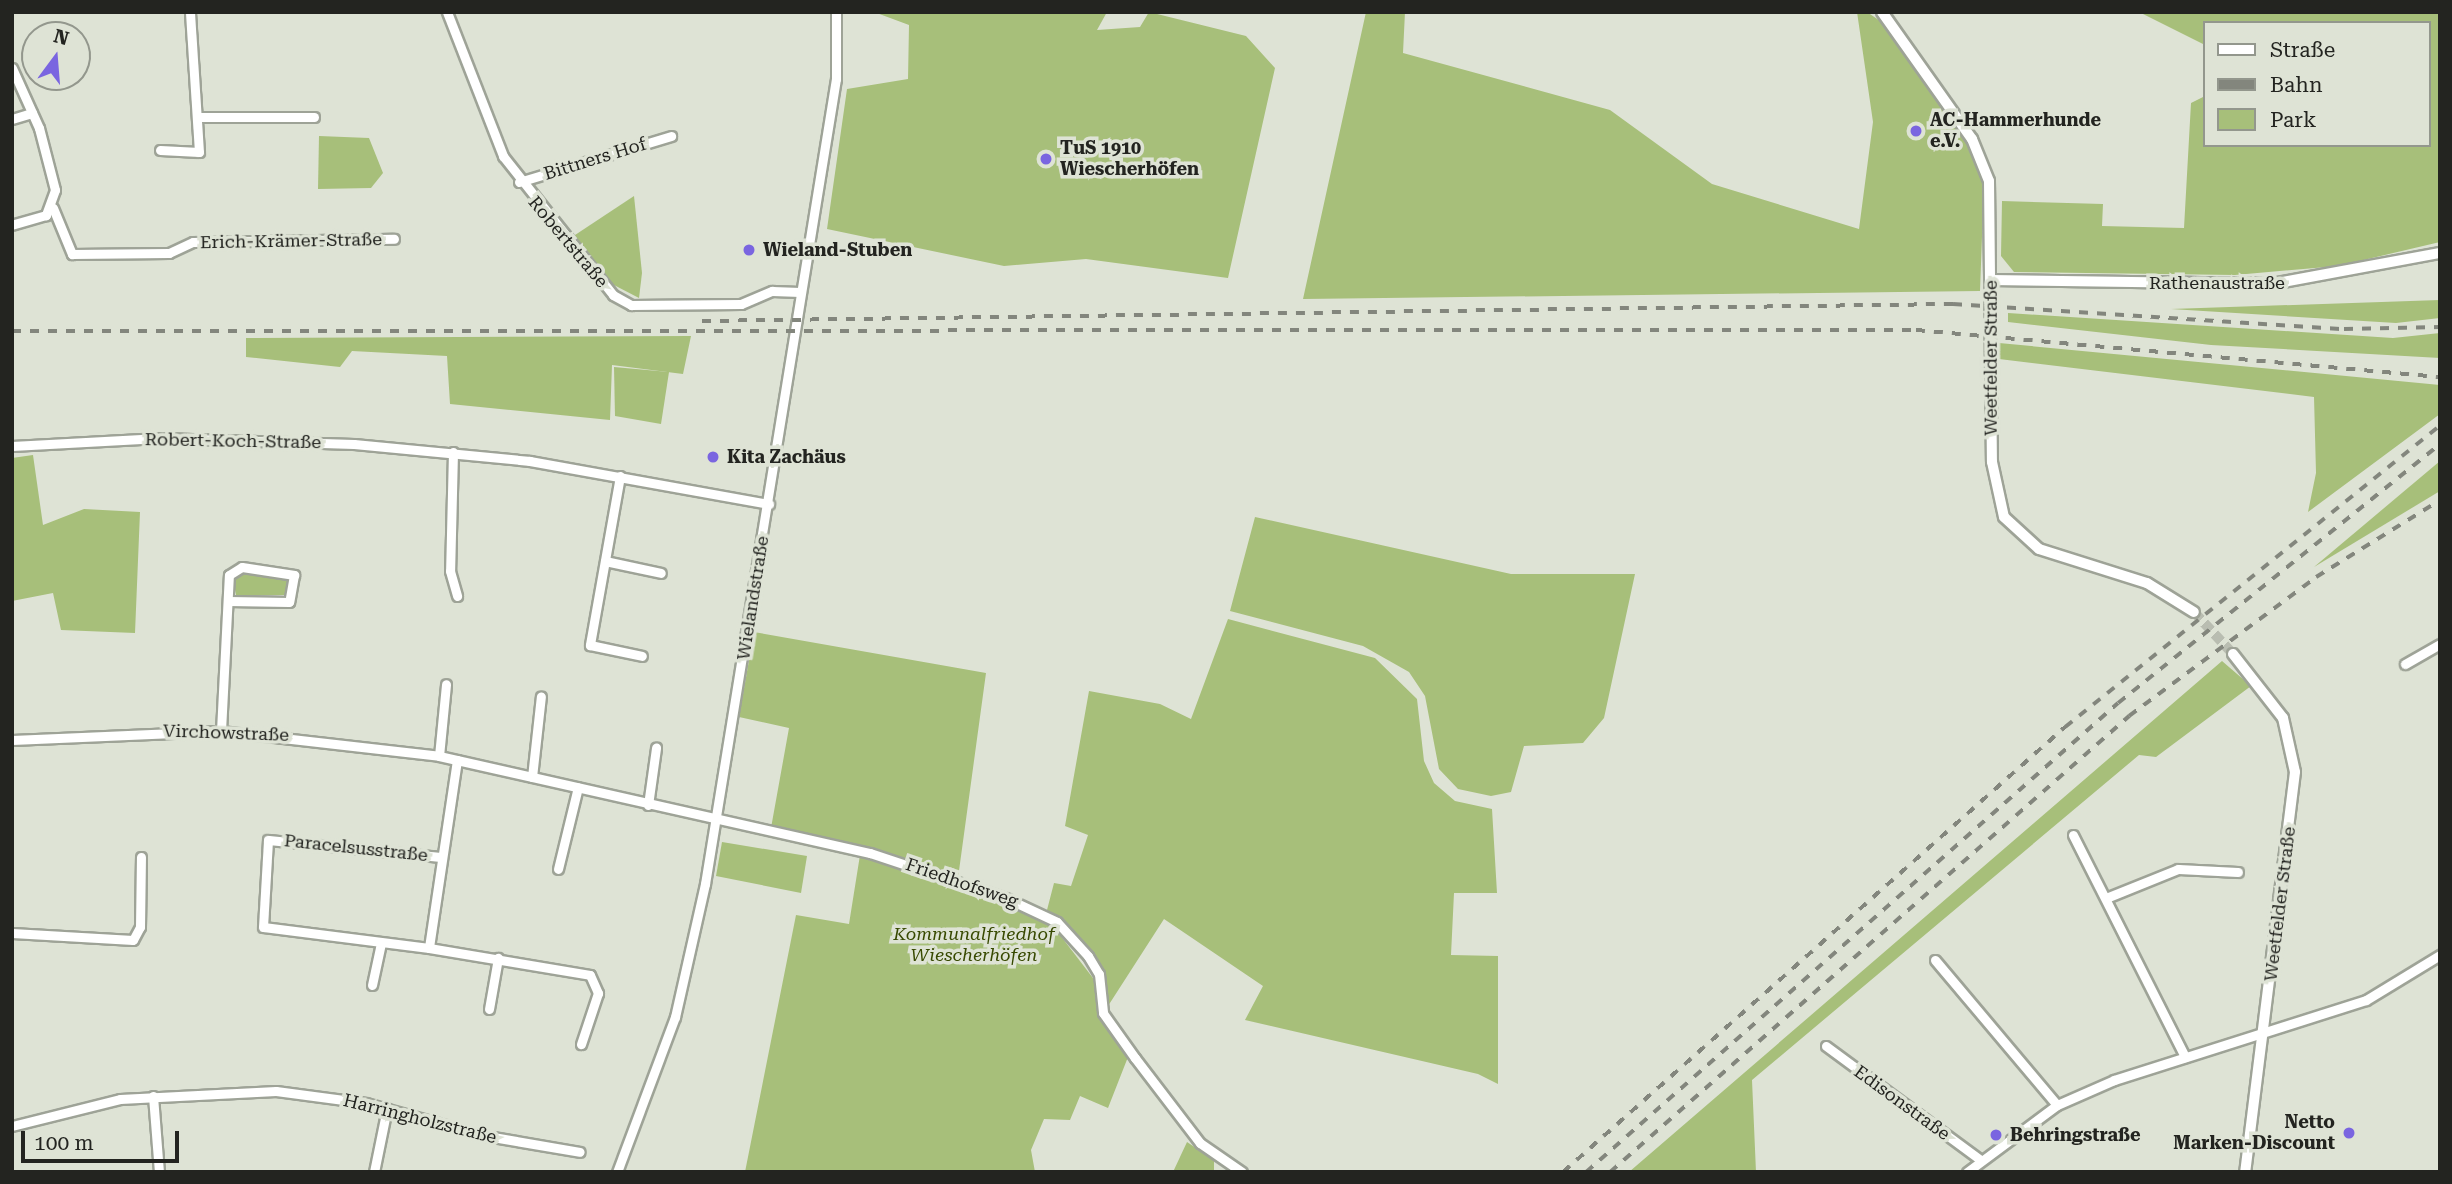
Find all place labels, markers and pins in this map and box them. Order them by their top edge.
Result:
place label: AC-Hammerhunde e.V. [1930,110,2101,152]
marker: AC-Hammerhunde e.V. [1908,123,1924,139]
place label: TuS 1910 Wiescherhöfen [1060,138,1199,180]
marker: TuS 1910 Wiescherhöfen [1038,151,1054,167]
place label: Wieland-Stuben [763,239,912,261]
marker: Wieland-Stuben [741,242,757,258]
place label: Kita Zachäus [727,446,846,468]
marker: Kita Zachäus [705,449,721,465]
place label: Netto Marken-Discount [2173,1112,2335,1154]
place label: Behringstraße [2010,1124,2141,1146]
marker: Netto Marken-Discount [2341,1125,2357,1141]
marker: Behringstraße [1988,1127,2004,1143]

